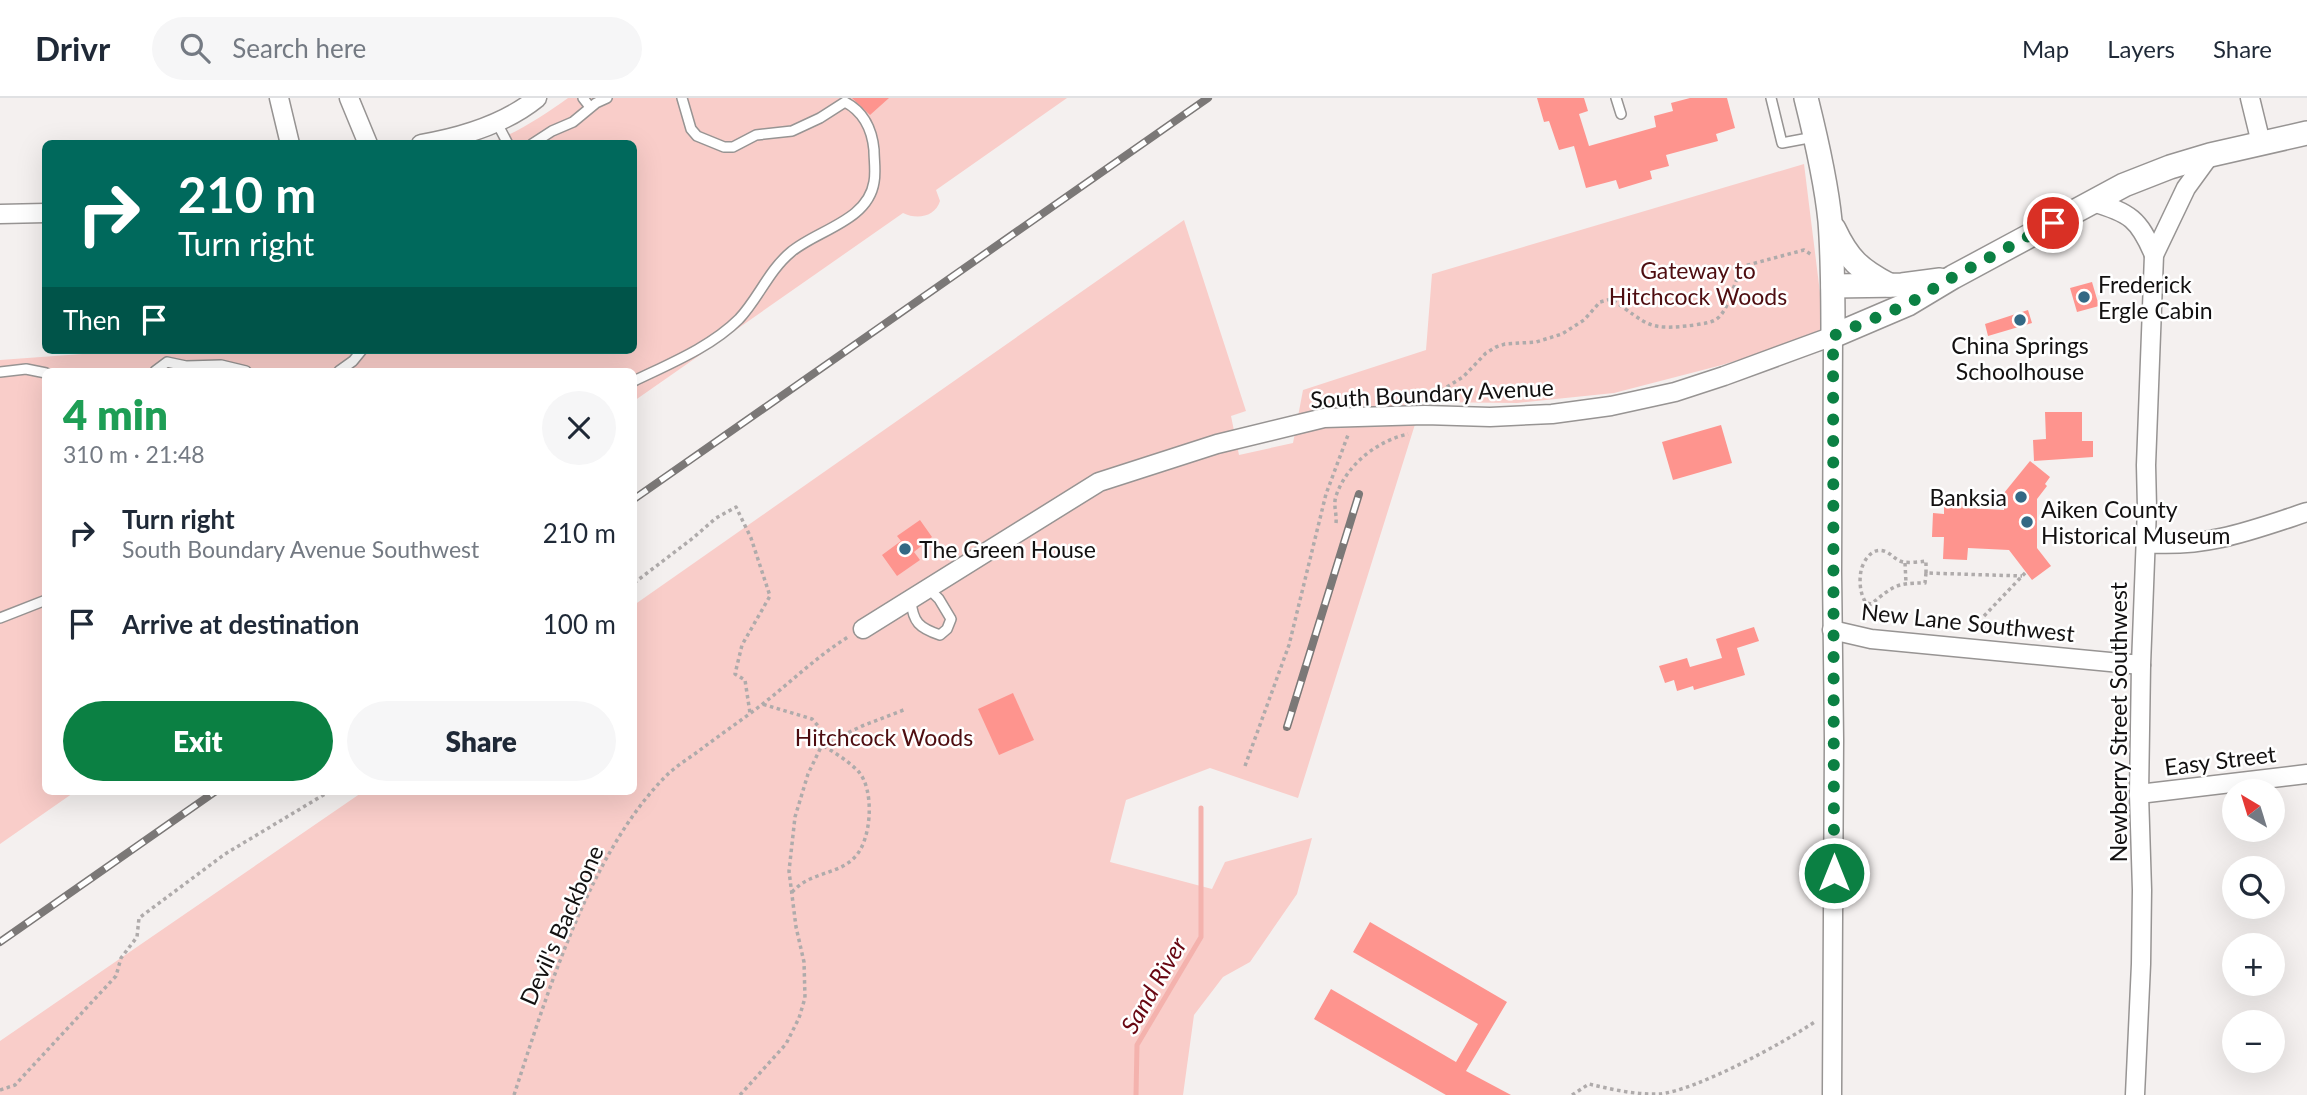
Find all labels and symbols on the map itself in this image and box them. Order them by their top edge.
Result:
pin [2023,193,2083,253]
park label: Gateway to Hitchcock Woods [1609,256,1787,310]
place label: Frederick Ergle Cabin [2098,270,2213,324]
marker: Frederick Ergle Cabin [2076,289,2092,305]
marker: China Springs Schoolhouse [2012,312,2028,328]
place label: China Springs Schoolhouse [1951,331,2089,385]
street label: South Boundary Avenue [1309,373,1555,413]
place label: Banksia [1929,483,2007,511]
marker: Banksia [2013,489,2029,505]
place label: Aiken County Historical Museum [2041,495,2231,549]
marker: Aiken County Historical Museum [2019,514,2035,530]
place label: The Green House [919,535,1096,563]
marker: The Green House [897,541,913,557]
street label: Newberry Street Southwest [2104,581,2132,862]
street label: New Lane Southwest [1860,597,2077,647]
park label: Hitchcock Woods [795,723,973,751]
street label: Easy Street [2163,739,2278,781]
north arrow [2222,779,2286,842]
position arrow [1797,836,1871,910]
street label: Devil's Backbone [513,841,609,1009]
water label: Sand River [1114,931,1192,1038]

